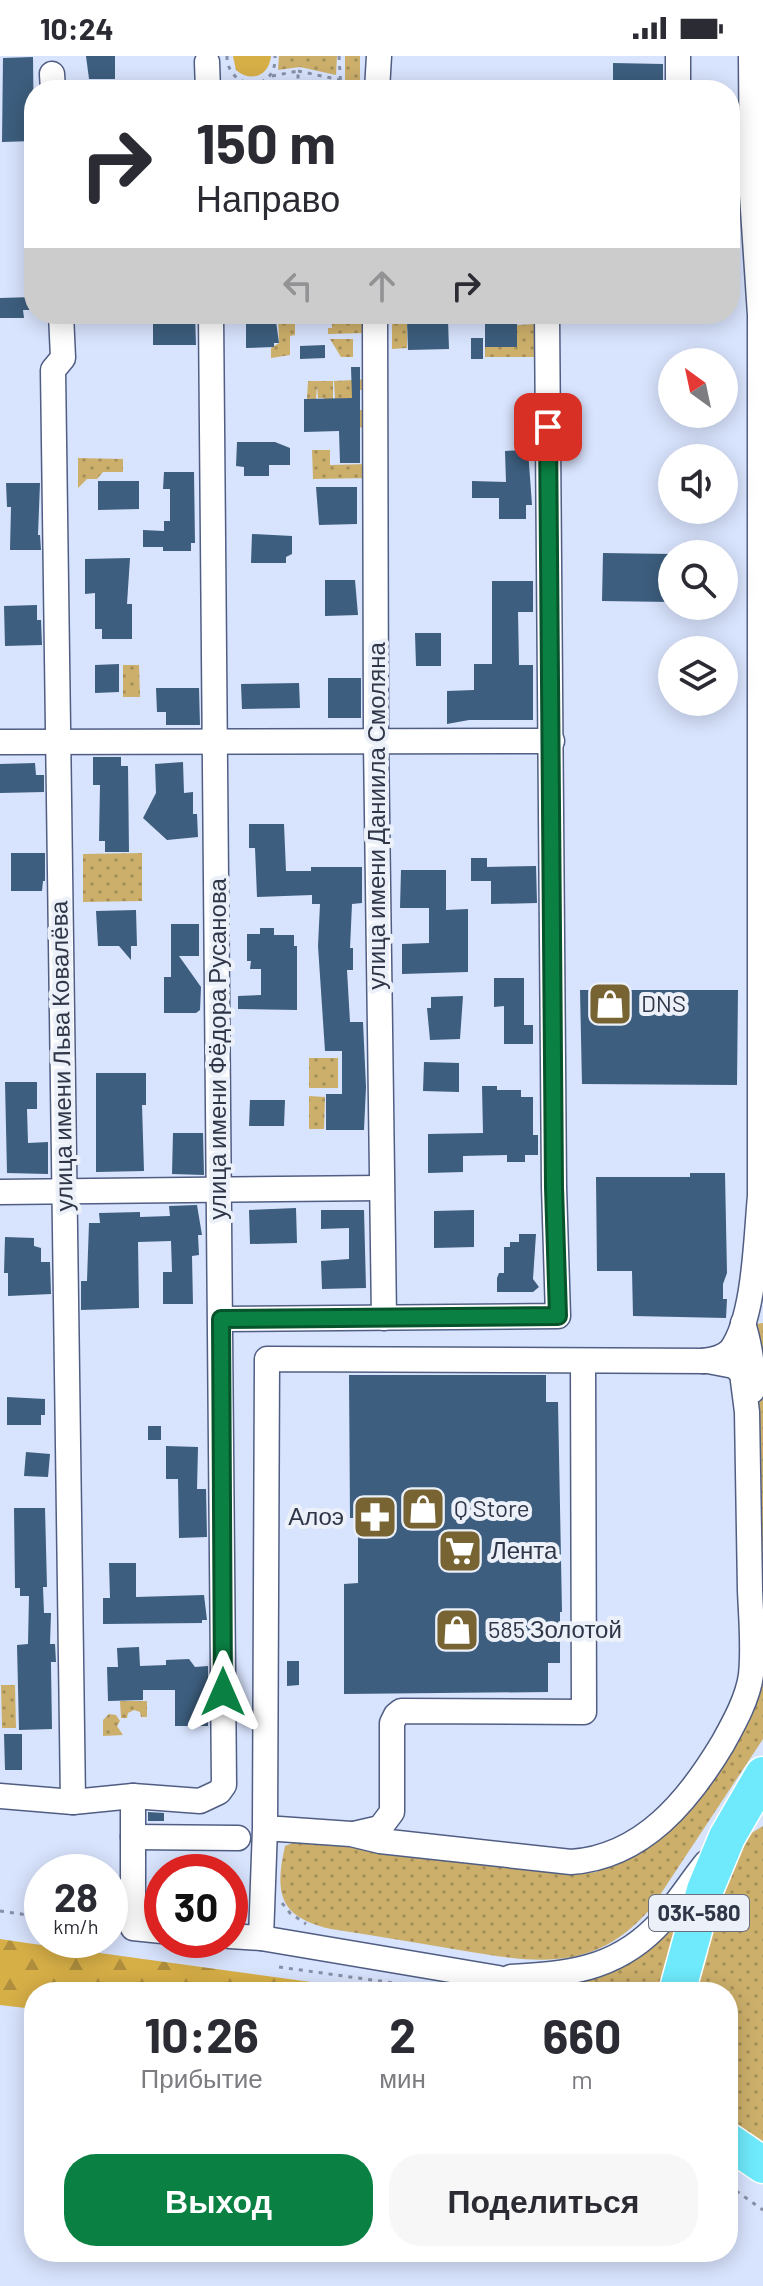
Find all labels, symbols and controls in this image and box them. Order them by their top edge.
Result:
text: 10:24 [40,10,114,46]
text: 150 m [196,108,336,175]
icon: right [64,112,168,216]
text: Направо [196,176,340,219]
icon: left [276,264,320,308]
icon: ahead [360,264,404,308]
icon: right [444,264,488,308]
north arrow [658,348,738,428]
map controls [658,348,738,716]
pin [514,393,582,461]
icon: arrive [526,405,570,449]
button: sound [658,444,738,524]
button: search [658,540,738,620]
button: layers [658,636,738,716]
street label: улица имени Даниила Смоляна [361,642,390,990]
street label: улица имени Фёдора Русанова [202,878,231,1220]
street label: улица имени Льва Ковалёва [43,900,78,1212]
shop icon: DNS [586,980,634,1028]
place label: DNS [641,988,686,1017]
shop icon: Q Store [399,1485,447,1533]
pharmacy icon: Алоэ [351,1493,399,1541]
place label: Q Store [454,1493,530,1522]
place label: Алоэ [288,1501,344,1530]
supermarket icon: Лента [436,1527,484,1575]
place label: Лента [491,1535,558,1564]
shop icon: 585 Золотой [433,1606,481,1654]
place label: 585 Золотой [488,1614,622,1643]
position arrow [181,1650,265,1734]
speed limit sign: 30 [144,1854,248,1958]
text: 28 [54,1872,98,1920]
road number: 03К-580 [649,1895,749,1931]
text: km/h [53,1914,99,1938]
text: 10:26 [144,2005,259,2063]
text: 2 [389,2005,416,2063]
text: 660 [543,2006,621,2064]
text: Прибытие [141,2062,263,2093]
text: мин [379,2062,426,2093]
text: m [571,2063,593,2094]
button: Выход [64,2154,373,2246]
button: Поделиться [389,2154,698,2246]

